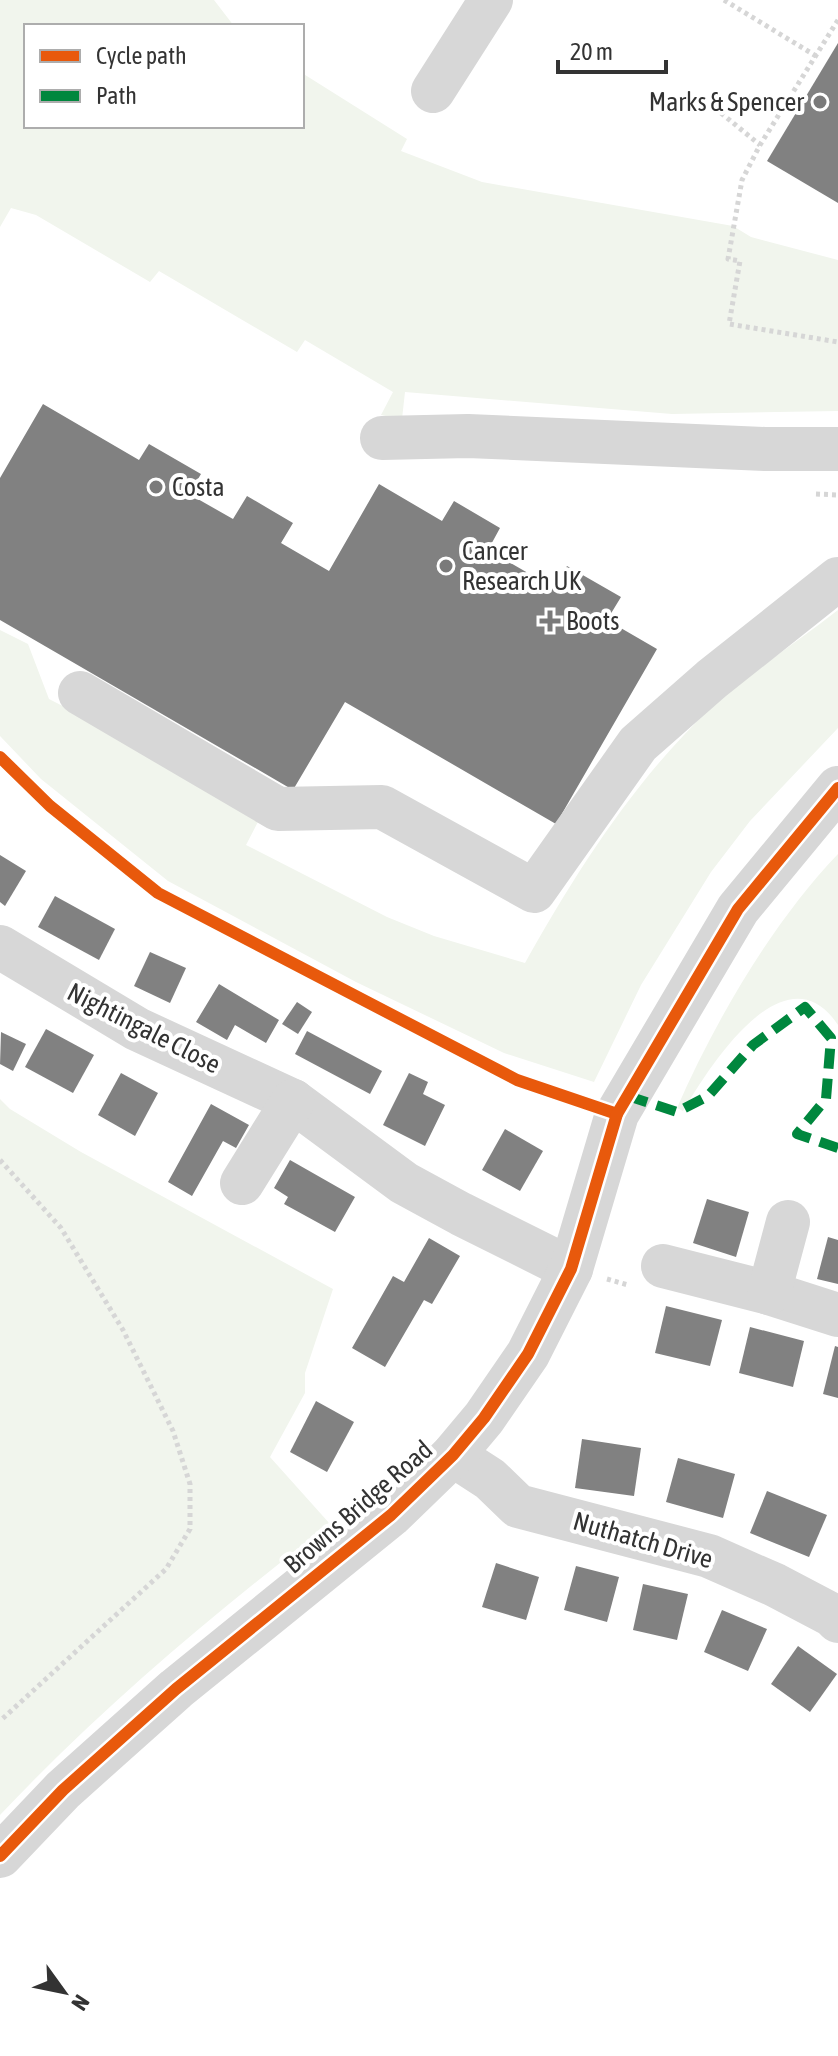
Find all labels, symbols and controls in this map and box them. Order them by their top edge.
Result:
legend [24,24,304,128]
scale bar [558,24,666,74]
text: 20 m [570,38,613,65]
text: Cycle path [96,42,187,69]
text: Path [96,82,137,109]
place label: Marks & Spencer [649,87,804,117]
marker: Marks & Spencer [811,93,829,111]
place label: Costa [172,472,225,502]
marker: Costa [147,478,165,496]
place label: Cancer Research UK [462,536,582,596]
marker: Cancer Research UK [437,557,455,575]
place label: Boots [566,606,619,636]
marker: Boots [541,612,559,630]
street label: Nightingale Close [63,977,225,1079]
street label: Browns Bridge Road [278,1434,438,1580]
street label: Nuthatch Drive [570,1506,716,1574]
north arrow [24,1952,104,2032]
text: N [66,1990,95,2015]

